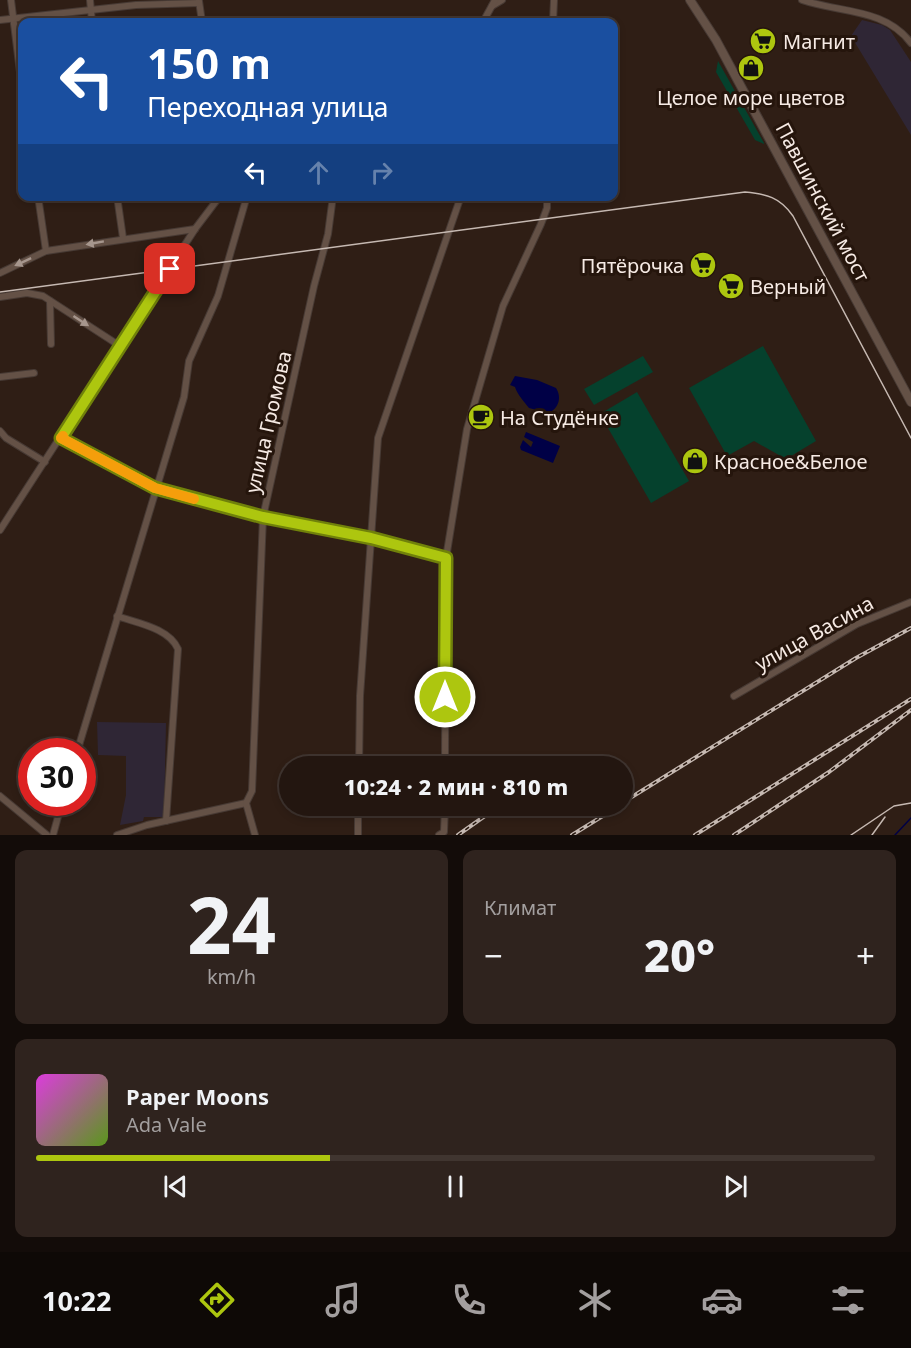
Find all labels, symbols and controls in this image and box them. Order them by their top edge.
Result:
supermarket icon: Магнит [748,26,778,56]
place label: Магнит [783,28,855,55]
text: 150 m [147,34,271,91]
icon: left [48,42,126,120]
shop icon: Целое море цветов [736,53,766,83]
place label: Целое море цветов [657,84,845,111]
text: Переходная улица [147,88,389,125]
street label: Павшинский мост [770,118,876,286]
icon: left [239,156,272,189]
icon: ahead [302,156,335,189]
icon: right [365,156,398,189]
one-way arrow [86,239,105,248]
pin [144,243,195,294]
supermarket icon: Пятёрочка [688,250,718,280]
icon: arrive [153,252,186,285]
place label: Пятёрочка [581,252,684,279]
one-way arrow [15,258,32,267]
supermarket icon: Верный [716,271,746,301]
place label: Верный [750,273,826,300]
one-way arrow [73,315,89,327]
street label: улица Громова [239,348,297,496]
cafe icon: На Студёнке [466,402,496,432]
place label: На Студёнке [500,404,619,431]
shop icon: Красное&Белое [680,446,710,476]
place label: Красное&Белое [714,448,867,475]
street label: улица Васина [750,589,878,677]
position arrow [413,665,477,729]
speed limit sign: 30 [18,738,96,816]
text: 10:24 · 2 мин · 810 m [344,771,568,801]
text: 24 [187,871,276,977]
text: Климат [484,894,556,921]
text: 20° [644,924,715,985]
text: − [484,933,503,978]
text: + [856,933,875,978]
text: km/h [207,963,256,990]
text: Paper Moons [126,1081,269,1111]
text: Ada Vale [126,1111,207,1138]
icon: previous [159,1170,192,1203]
icon: pause [439,1170,472,1203]
icon: next [719,1170,752,1203]
icon: directions [196,1279,238,1321]
icon: music [322,1279,364,1321]
icon: phone [448,1279,490,1321]
icon: climate [574,1279,616,1321]
icon: car [701,1279,743,1321]
icon: filters [827,1279,869,1321]
text: 10:22 [42,1282,111,1319]

